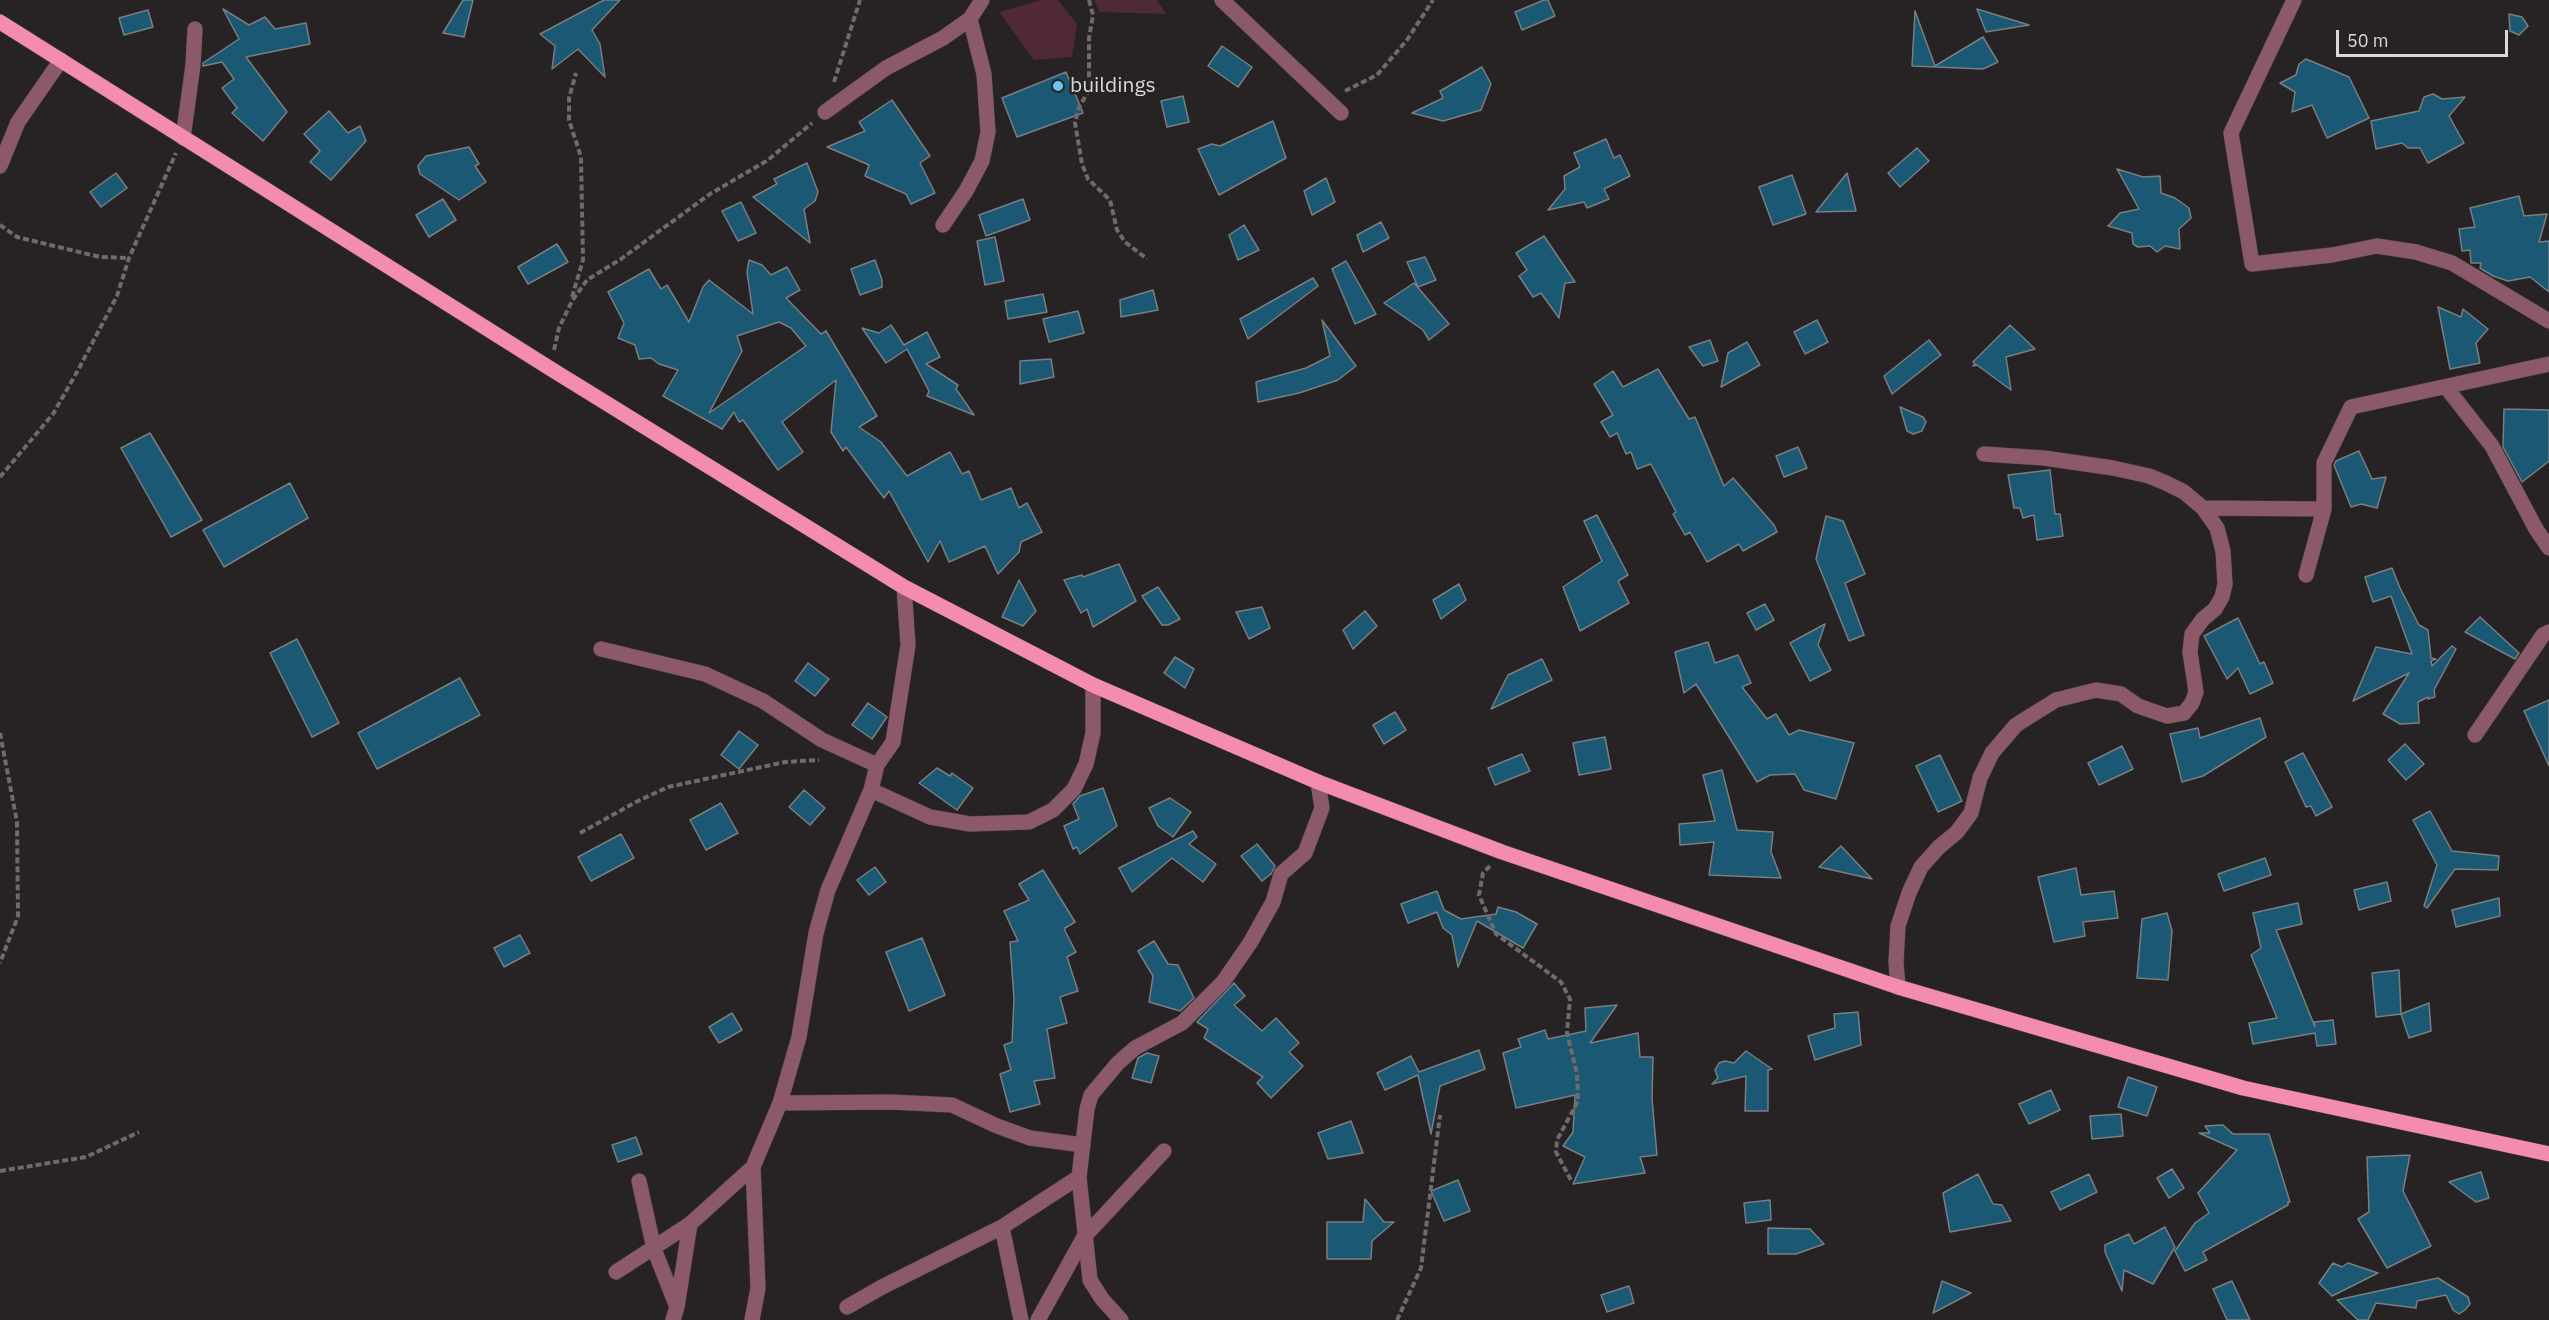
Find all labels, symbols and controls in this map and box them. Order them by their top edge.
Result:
scale bar [2339,18,2512,56]
text: 50 m [2347,29,2389,52]
place label: buildings [1070,73,1156,99]
marker: buildings [1051,79,1065,93]

